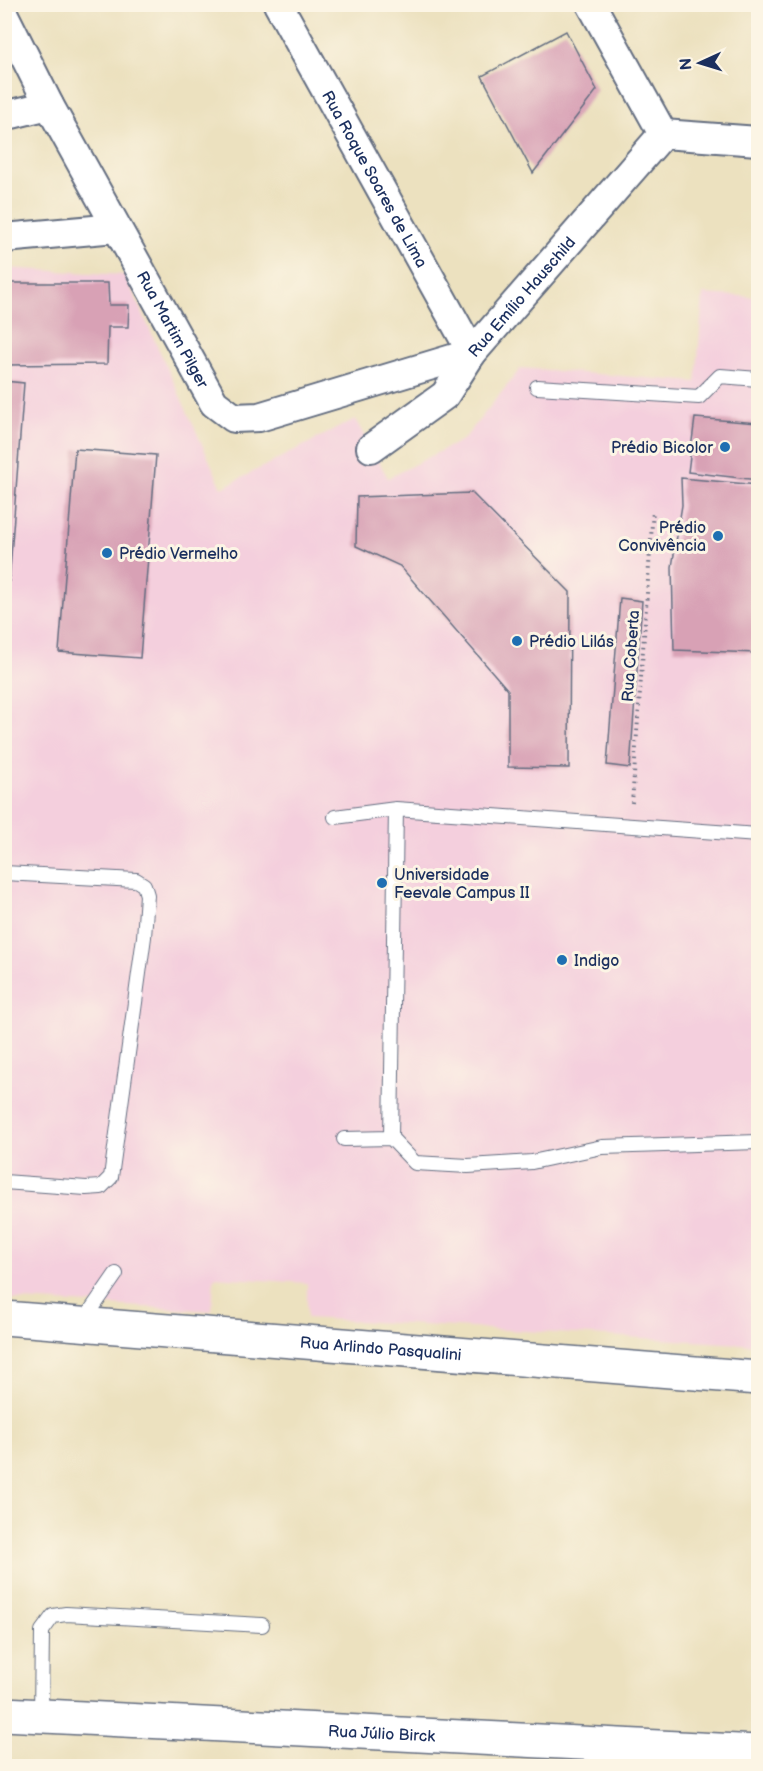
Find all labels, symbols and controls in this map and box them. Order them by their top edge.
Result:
north arrow [670,33,730,93]
text: N [677,57,696,71]
street label: Rua Roque Soares de Lima [317,88,431,271]
street label: Rua Emílio Hauschild [465,233,580,361]
street label: Rua Martim Pilger [132,268,212,392]
place label: Prédio Bicolor [611,439,713,458]
marker: Prédio Bicolor [718,440,732,454]
place label: Prédio Convivência [618,519,706,556]
marker: Prédio Convivência [711,529,725,543]
place label: Prédio Vermelho [119,545,238,564]
marker: Prédio Vermelho [100,546,114,560]
street label: Rua Coberta [619,610,644,703]
place label: Prédio Lilás [529,633,614,652]
marker: Prédio Lilás [510,634,524,648]
place label: Universidade Feevale Campus II [394,866,530,903]
marker: Universidade Feevale Campus II [375,876,389,890]
place label: Indigo [574,952,619,971]
marker: Indigo [555,953,569,967]
street label: Rua Arlindo Pasqualini [299,1334,462,1365]
street label: Rua Júlio Birck [327,1722,436,1747]

